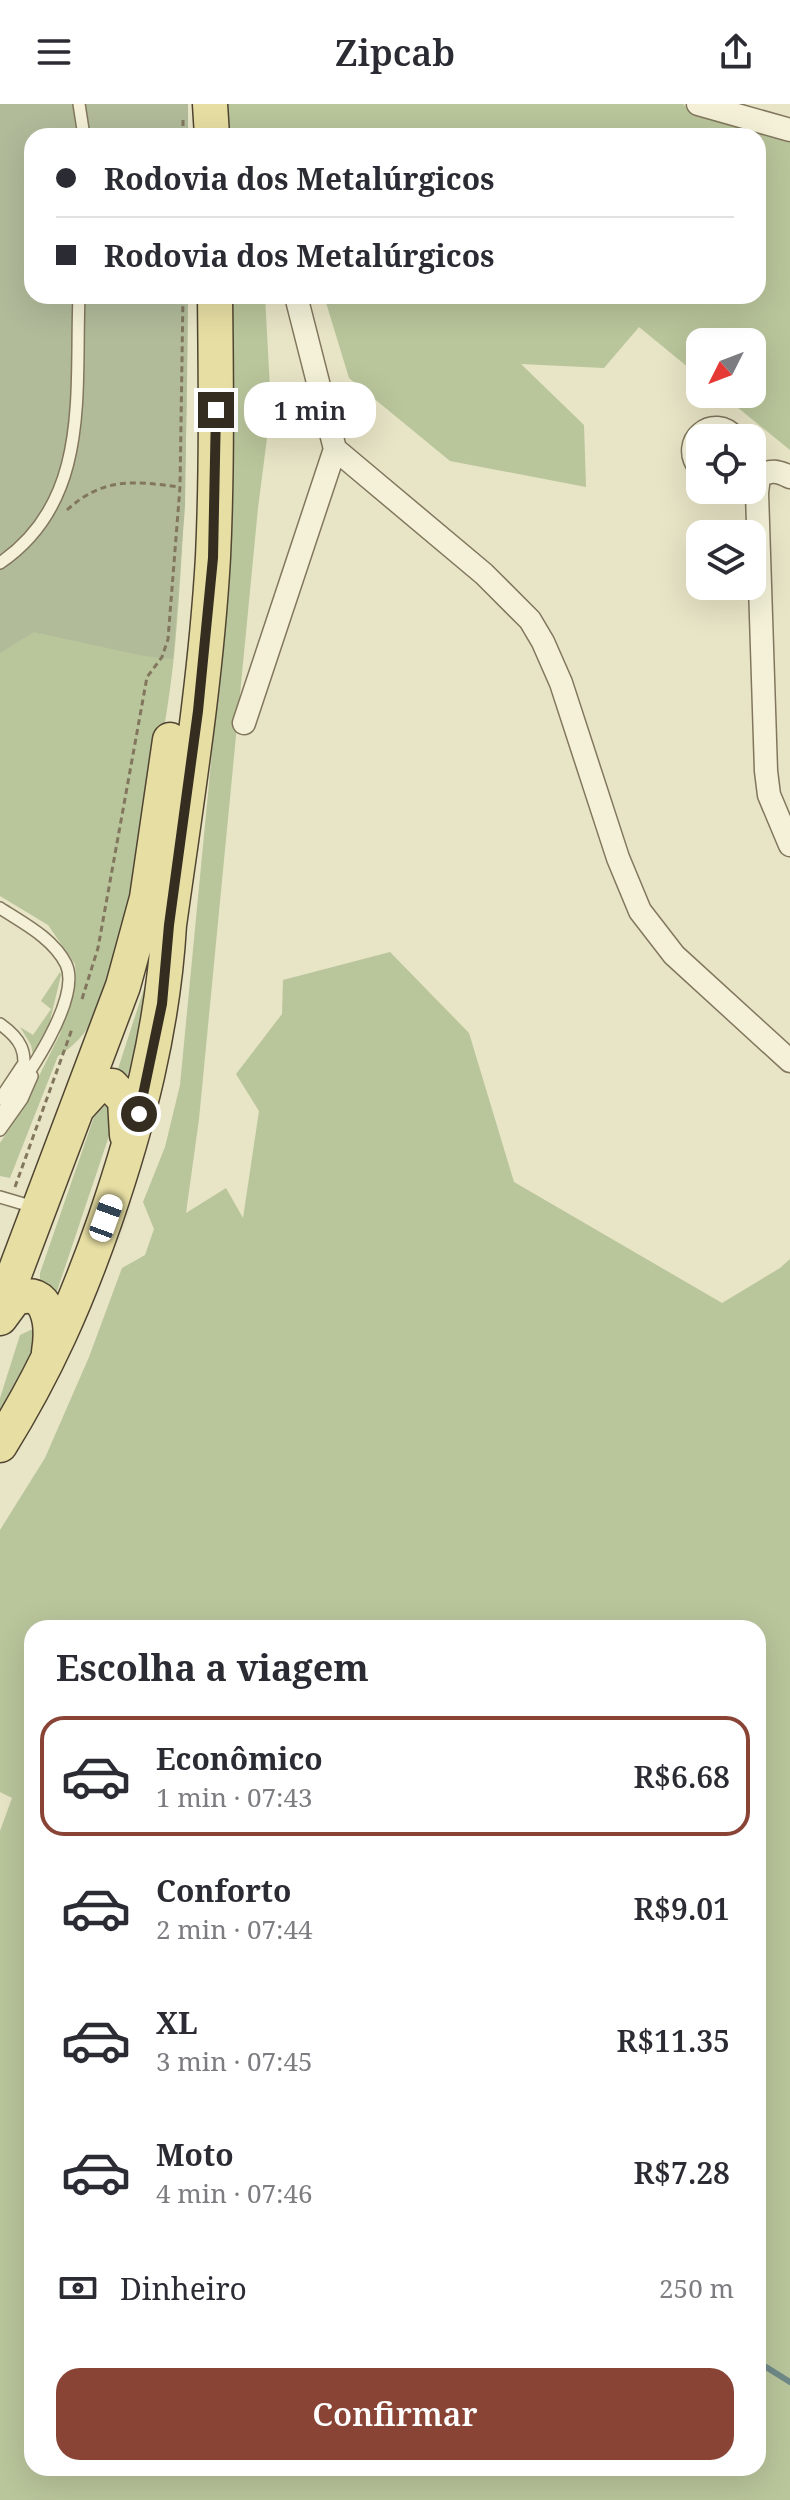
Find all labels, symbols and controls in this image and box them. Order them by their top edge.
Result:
text: Zipcab [335,28,455,77]
icon: menu [32,30,76,74]
icon: share [714,30,758,74]
text: Rodovia dos Metalúrgicos [104,158,494,199]
text: Rodovia dos Metalúrgicos [104,235,494,276]
north arrow [686,328,766,408]
map controls [686,328,766,600]
callout: 1 min [244,382,376,438]
route end [198,392,234,428]
text: 1 min [274,392,346,428]
button: locate [686,424,766,504]
button: layers [686,520,766,600]
route start [121,1096,157,1132]
car [87,1191,125,1245]
text: Escolha a viagem [56,1643,369,1692]
text: Econômico [156,1738,323,1779]
icon: car [60,1740,132,1812]
text: R$6.68 [633,1756,730,1797]
text: 1 min · 07:43 [156,1779,313,1815]
text: Conforto [156,1870,291,1911]
icon: car [60,1872,132,1944]
text: R$9.01 [633,1888,730,1929]
text: 2 min · 07:44 [156,1911,313,1947]
text: XL [156,2002,198,2043]
icon: car [60,2004,132,2076]
text: R$11.35 [617,2020,730,2061]
text: 3 min · 07:45 [156,2043,313,2079]
text: Moto [156,2134,234,2175]
icon: car [60,2136,132,2208]
text: R$7.28 [633,2152,730,2193]
text: 4 min · 07:46 [156,2175,313,2211]
icon: cash [56,2266,100,2310]
text: Dinheiro [120,2268,247,2309]
text: 250 m [659,2270,734,2306]
button: Confirmar [56,2368,734,2460]

